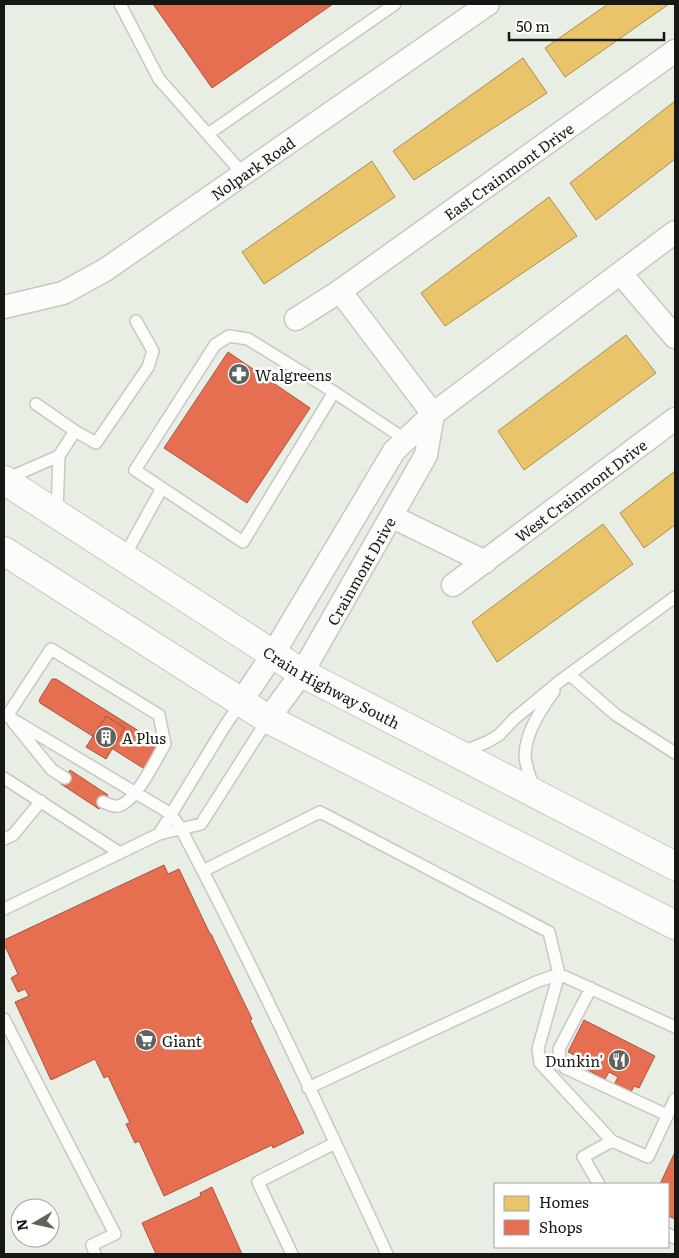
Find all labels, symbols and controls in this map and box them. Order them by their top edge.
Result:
scale bar [509,10,664,42]
text: 50 m [516,14,550,37]
street label: East Crainmont Drive [439,116,578,225]
street label: Nolpark Road [206,130,299,205]
pharmacy icon: Walgreens [227,362,251,386]
place label: Walgreens [255,363,332,386]
street label: West Crainmont Drive [509,433,651,547]
street label: Crainmont Drive [320,512,400,629]
street label: Crain Highway South [259,640,405,734]
building icon: A Plus [94,725,118,749]
place label: A Plus [122,726,166,749]
supermarket icon: Giant [134,1028,158,1052]
place label: Giant [162,1029,202,1052]
restaurant icon: Dunkin' [607,1048,631,1072]
place label: Dunkin' [545,1049,603,1072]
legend [494,1183,669,1248]
text: Homes [539,1190,589,1213]
north arrow [10,1198,60,1248]
text: Shops [539,1215,582,1238]
text: N [10,1218,32,1233]

